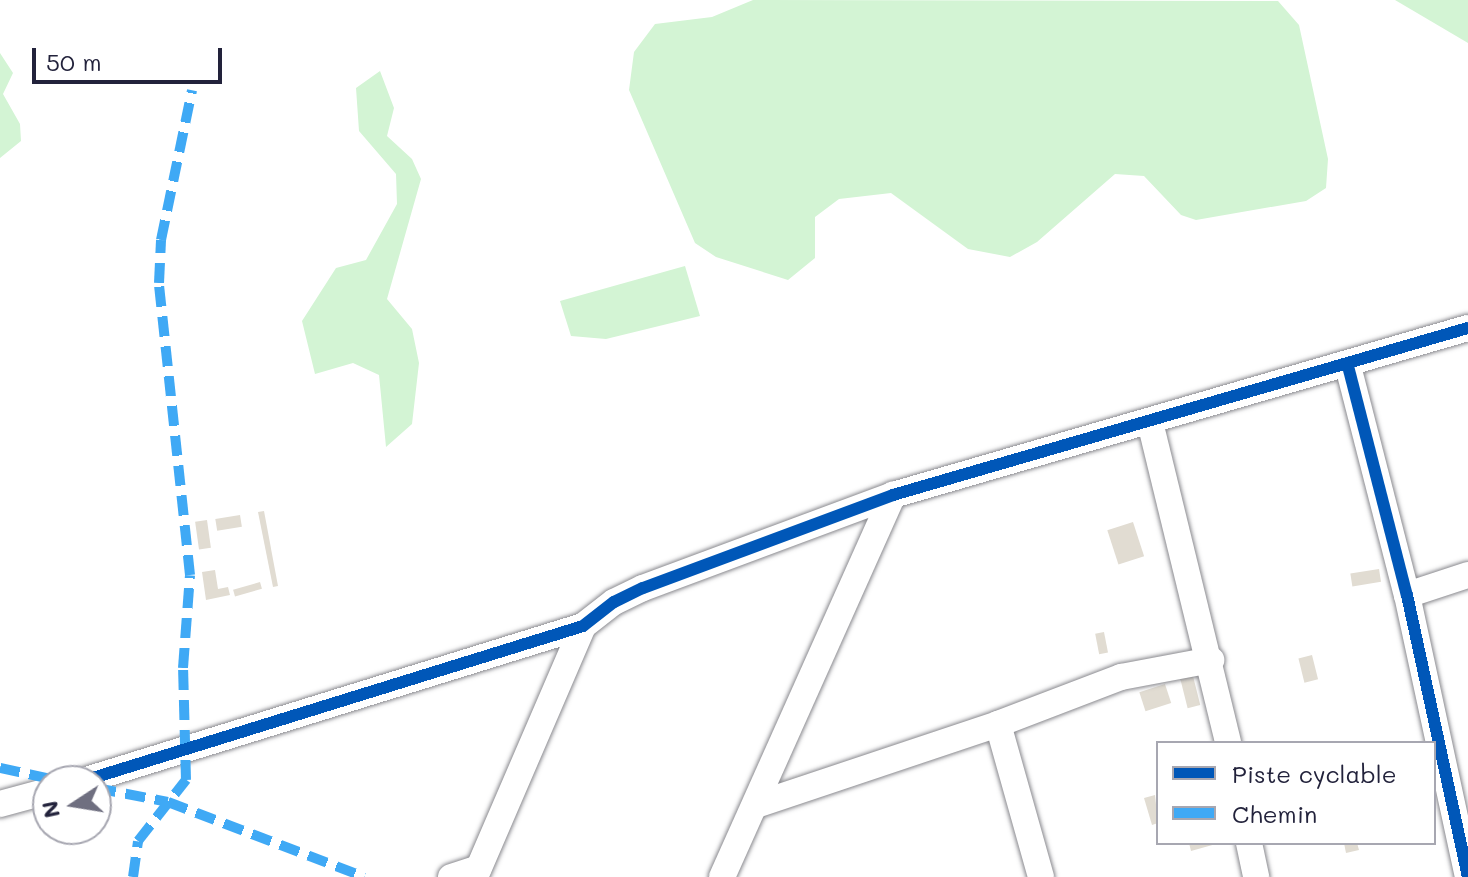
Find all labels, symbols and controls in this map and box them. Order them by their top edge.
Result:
scale bar [36,32,226,82]
text: 50 m [46,46,102,77]
legend [1156,741,1436,845]
text: Piste cyclable [1232,758,1397,789]
north arrow [32,765,112,845]
text: Chemin [1232,798,1317,829]
text: N [34,799,66,821]

